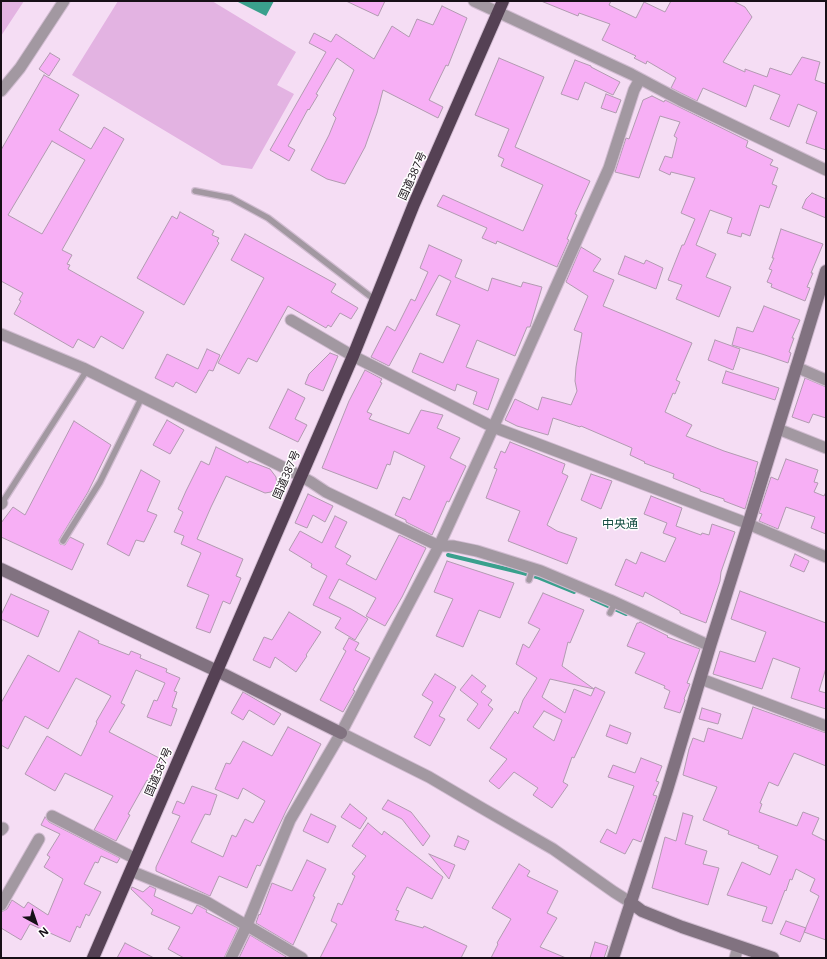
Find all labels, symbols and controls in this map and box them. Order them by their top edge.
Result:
street label: 国道387号 [396,150,430,202]
street label: 国道387号 [271,449,303,501]
district label: 中央通 [602,518,638,532]
street label: 国道387号 [143,746,175,798]
north arrow [16,903,56,943]
text: N [36,924,52,941]

